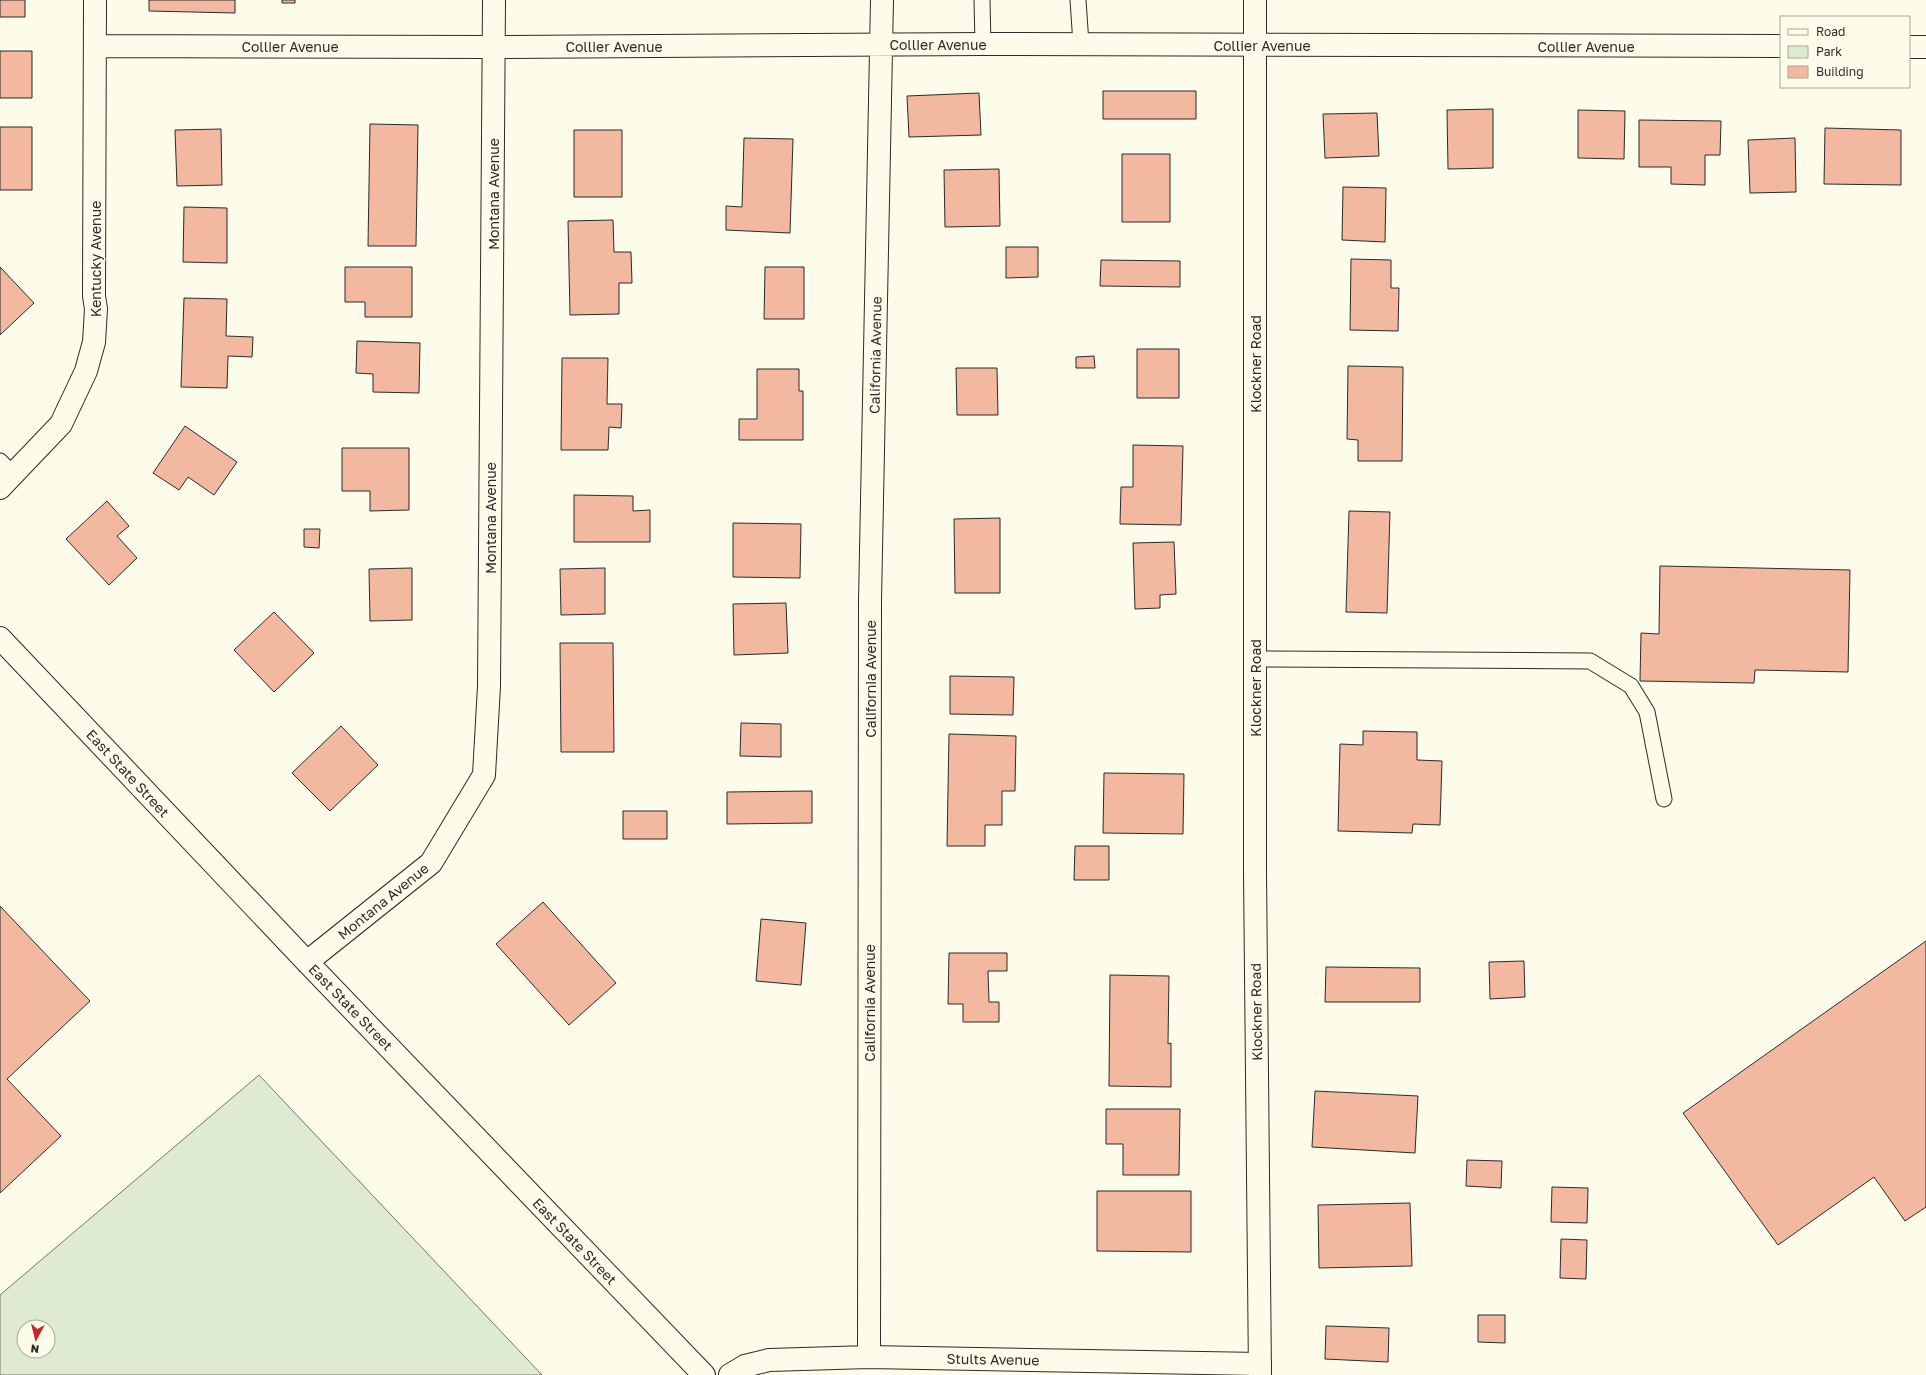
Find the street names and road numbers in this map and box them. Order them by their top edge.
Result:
street label: Collier Avenue [889,36,987,53]
street label: Collier Avenue [1213,37,1311,54]
street label: Collier Avenue [241,38,339,55]
street label: Collier Avenue [565,38,663,55]
street label: Collier Avenue [1537,38,1635,55]
street label: Montana Avenue [485,138,502,250]
street label: Kentucky Avenue [87,201,104,317]
street label: California Avenue [865,296,885,414]
street label: Klockner Road [1247,315,1264,413]
street label: Montana Avenue [482,462,499,574]
street label: California Avenue [862,620,879,738]
street label: Klockner Road [1247,639,1264,737]
street label: East State Street [83,726,173,820]
street label: Montana Avenue [334,859,432,943]
street label: California Avenue [861,944,878,1062]
street label: East State Street [305,960,397,1054]
street label: Klockner Road [1247,963,1265,1061]
street label: East State Street [529,1194,621,1288]
street label: Stults Avenue [946,1350,1040,1368]

